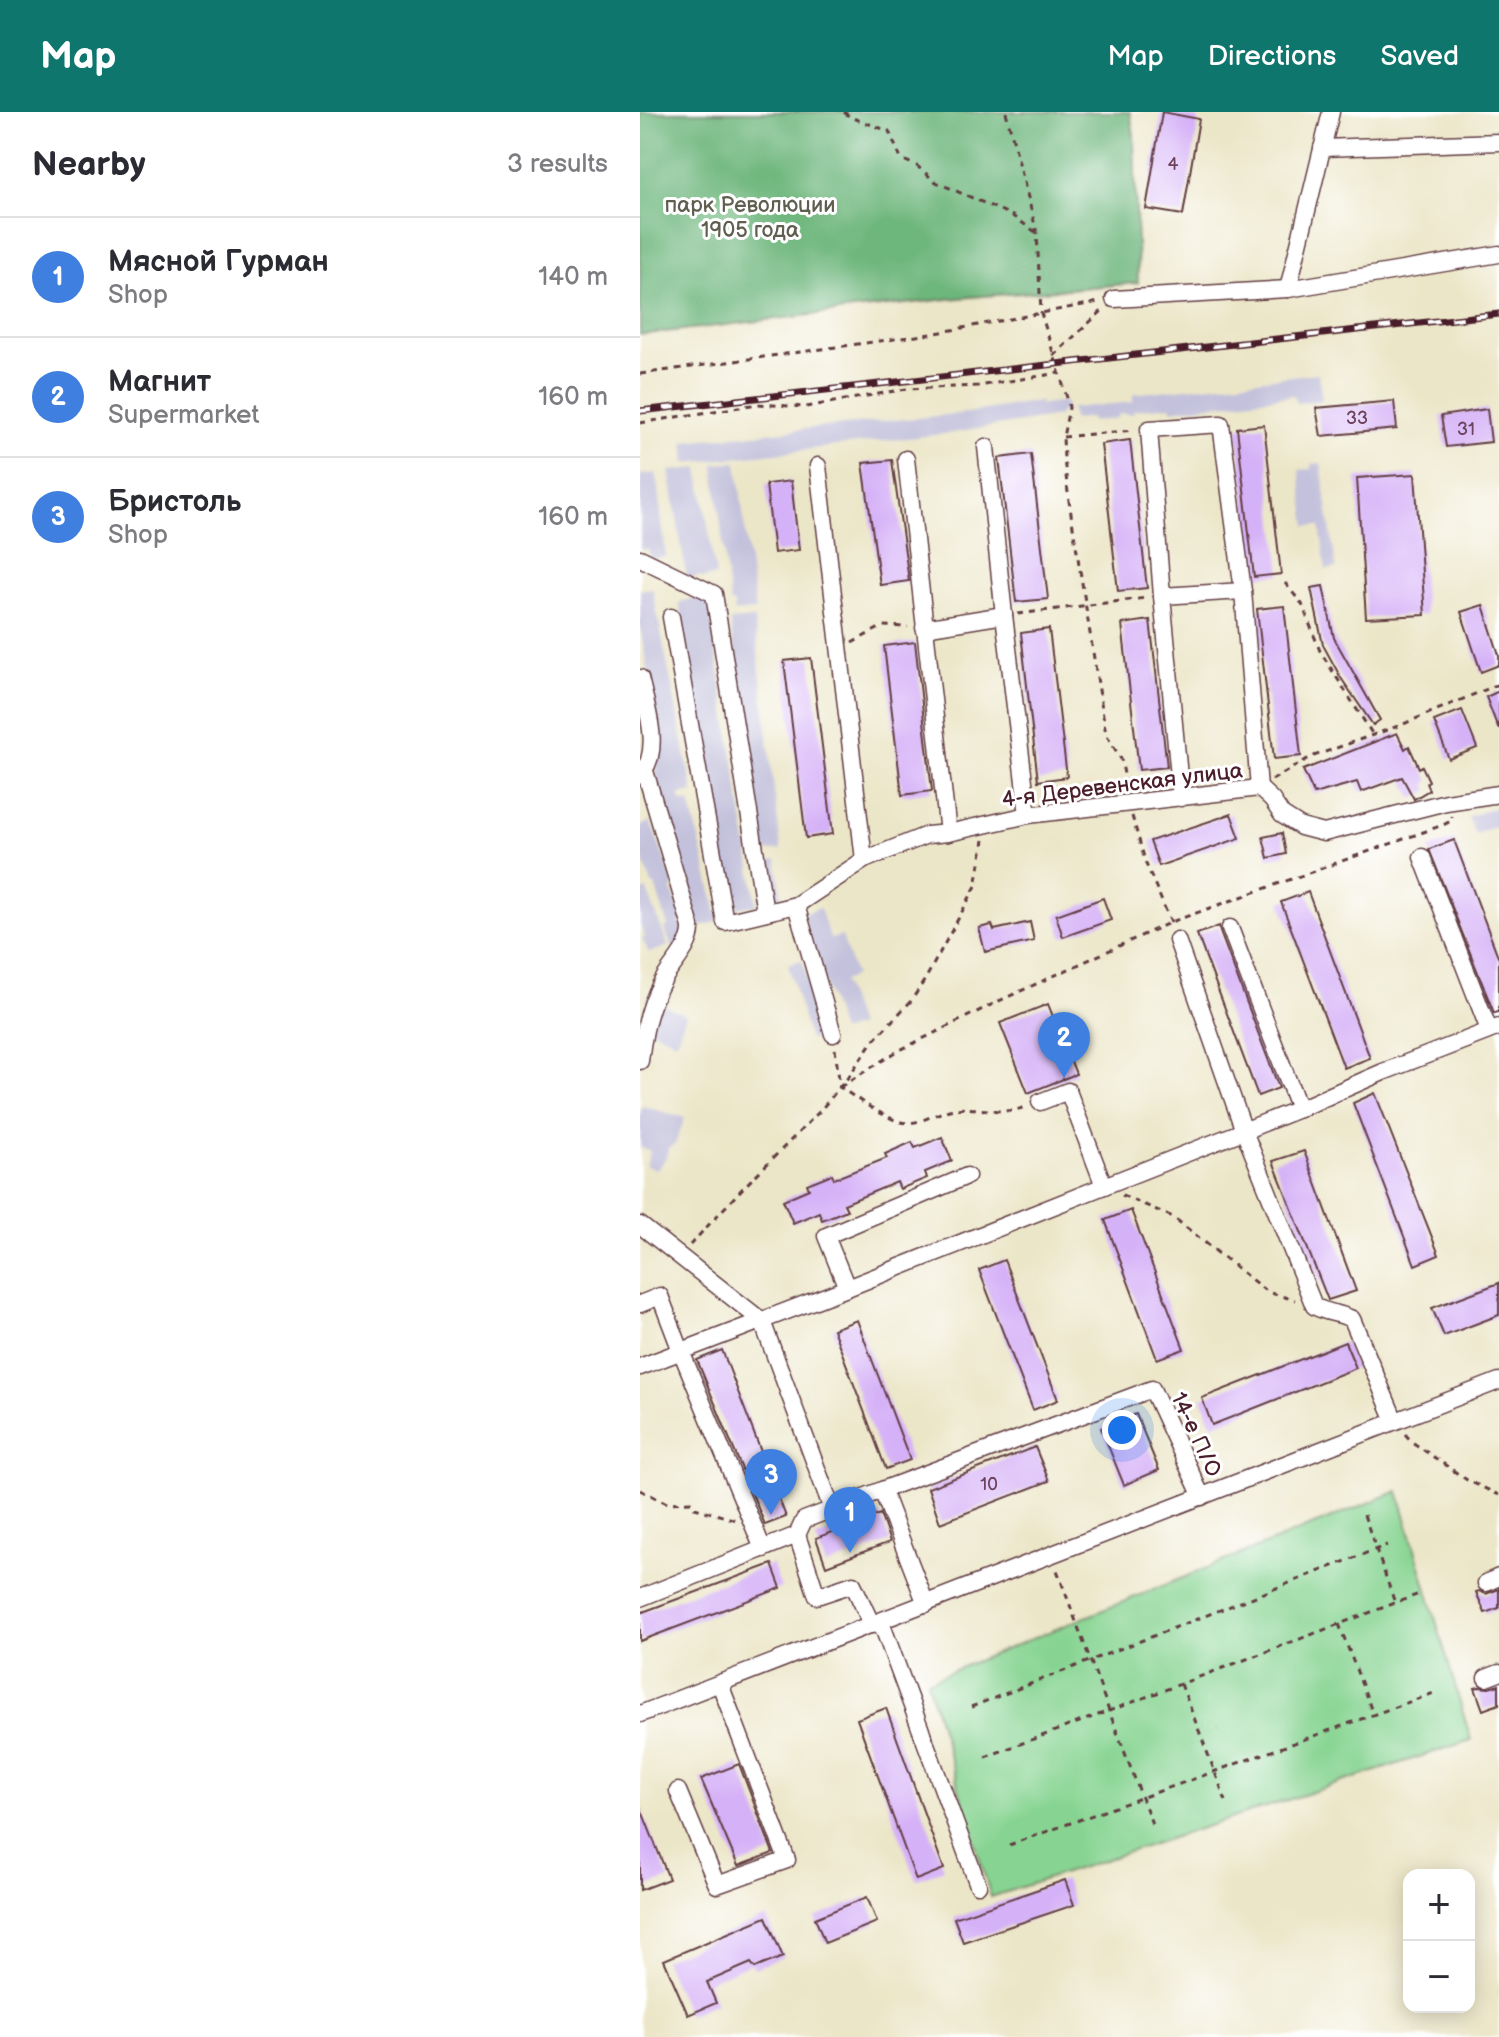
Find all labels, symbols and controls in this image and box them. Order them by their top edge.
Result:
text: Map [40,34,116,79]
text: Map [1107,40,1164,73]
text: Directions [1208,40,1336,73]
text: Saved [1380,40,1459,73]
text: Nearby [32,144,146,185]
text: 3 results [507,149,608,180]
house number: 4 [1168,154,1179,175]
park label: парк Революции 1905 года [664,192,836,244]
text: Мясной Гурман [108,244,329,280]
text: 1 [53,262,63,293]
text: 140 m [538,262,608,293]
text: Shop [108,280,168,311]
text: Магнит [108,364,211,400]
text: 2 [50,382,66,413]
text: 160 m [538,382,608,413]
text: Supermarket [108,400,259,431]
house number: 33 [1346,408,1368,429]
house number: 31 [1457,419,1475,440]
text: Бристоль [108,484,241,520]
text: 3 [50,502,66,533]
text: 160 m [538,502,608,533]
text: Shop [108,520,168,551]
street label: 4-я Деревенская улица [1000,757,1244,814]
pin: 2 [1038,1012,1090,1078]
street label: 14-е П/О [1164,1388,1227,1481]
your location [1102,1410,1142,1450]
pin: 3 [745,1449,797,1515]
house number: 10 [980,1474,998,1495]
pin: 1 [824,1487,876,1553]
map controls [1403,1869,1475,2013]
button: + [1403,1869,1475,1941]
button: − [1403,1941,1475,2013]

